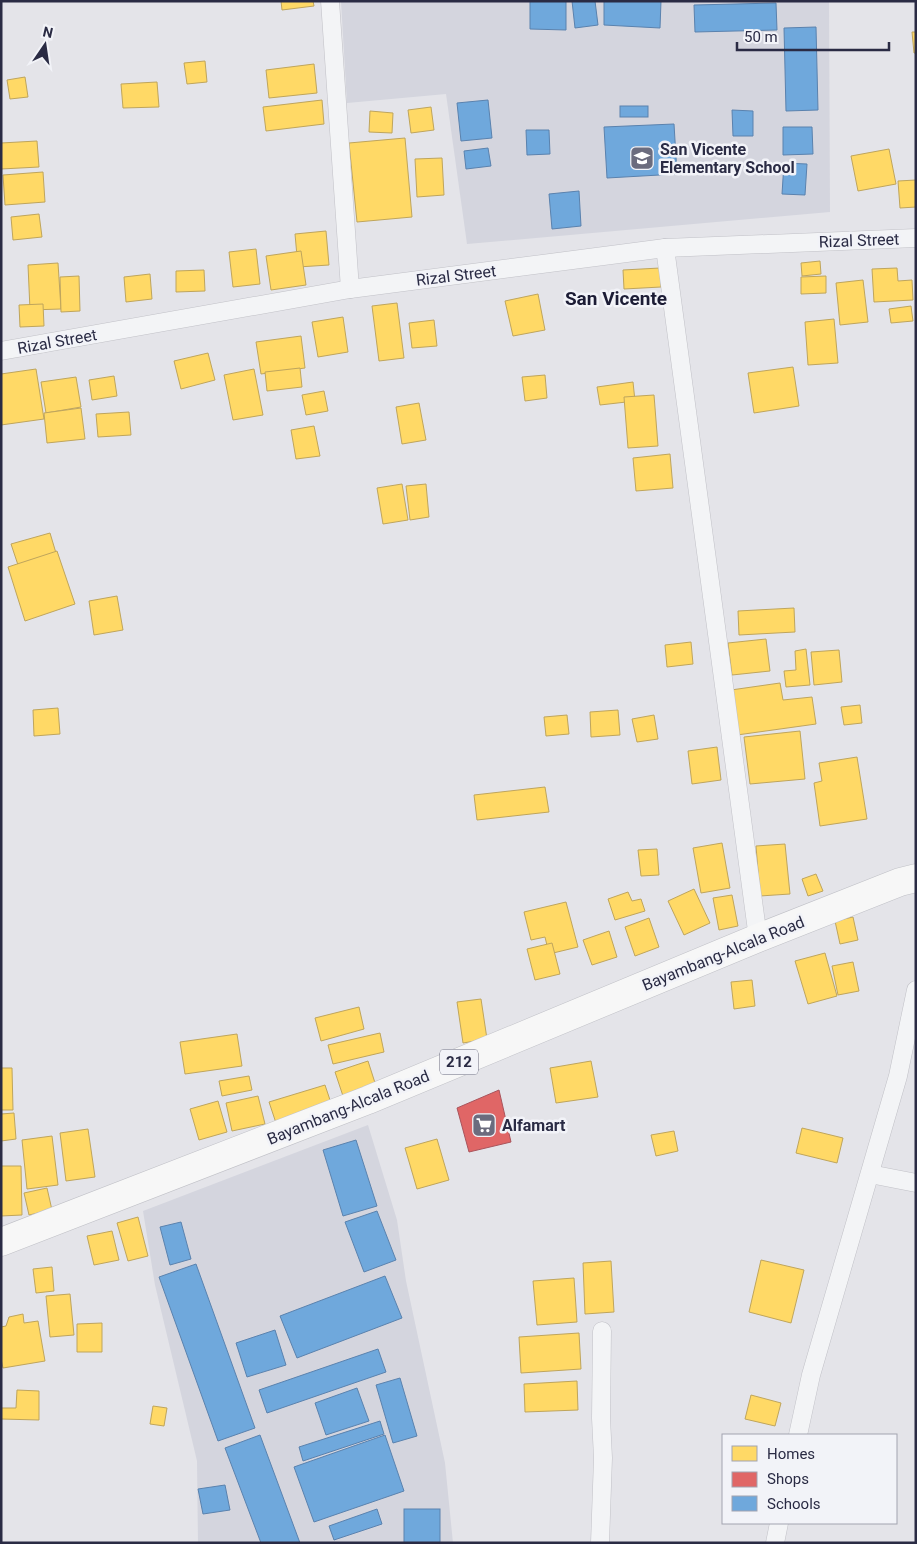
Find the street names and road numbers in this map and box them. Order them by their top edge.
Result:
street label: Rizal Street [818,230,900,251]
street label: Rizal Street [415,261,497,290]
street label: Rizal Street [16,325,98,358]
street label: Bayambang-Alcala Road [639,912,807,995]
road number: 212 [440,1050,478,1074]
street label: Bayambang-Alcala Road [264,1066,432,1149]

